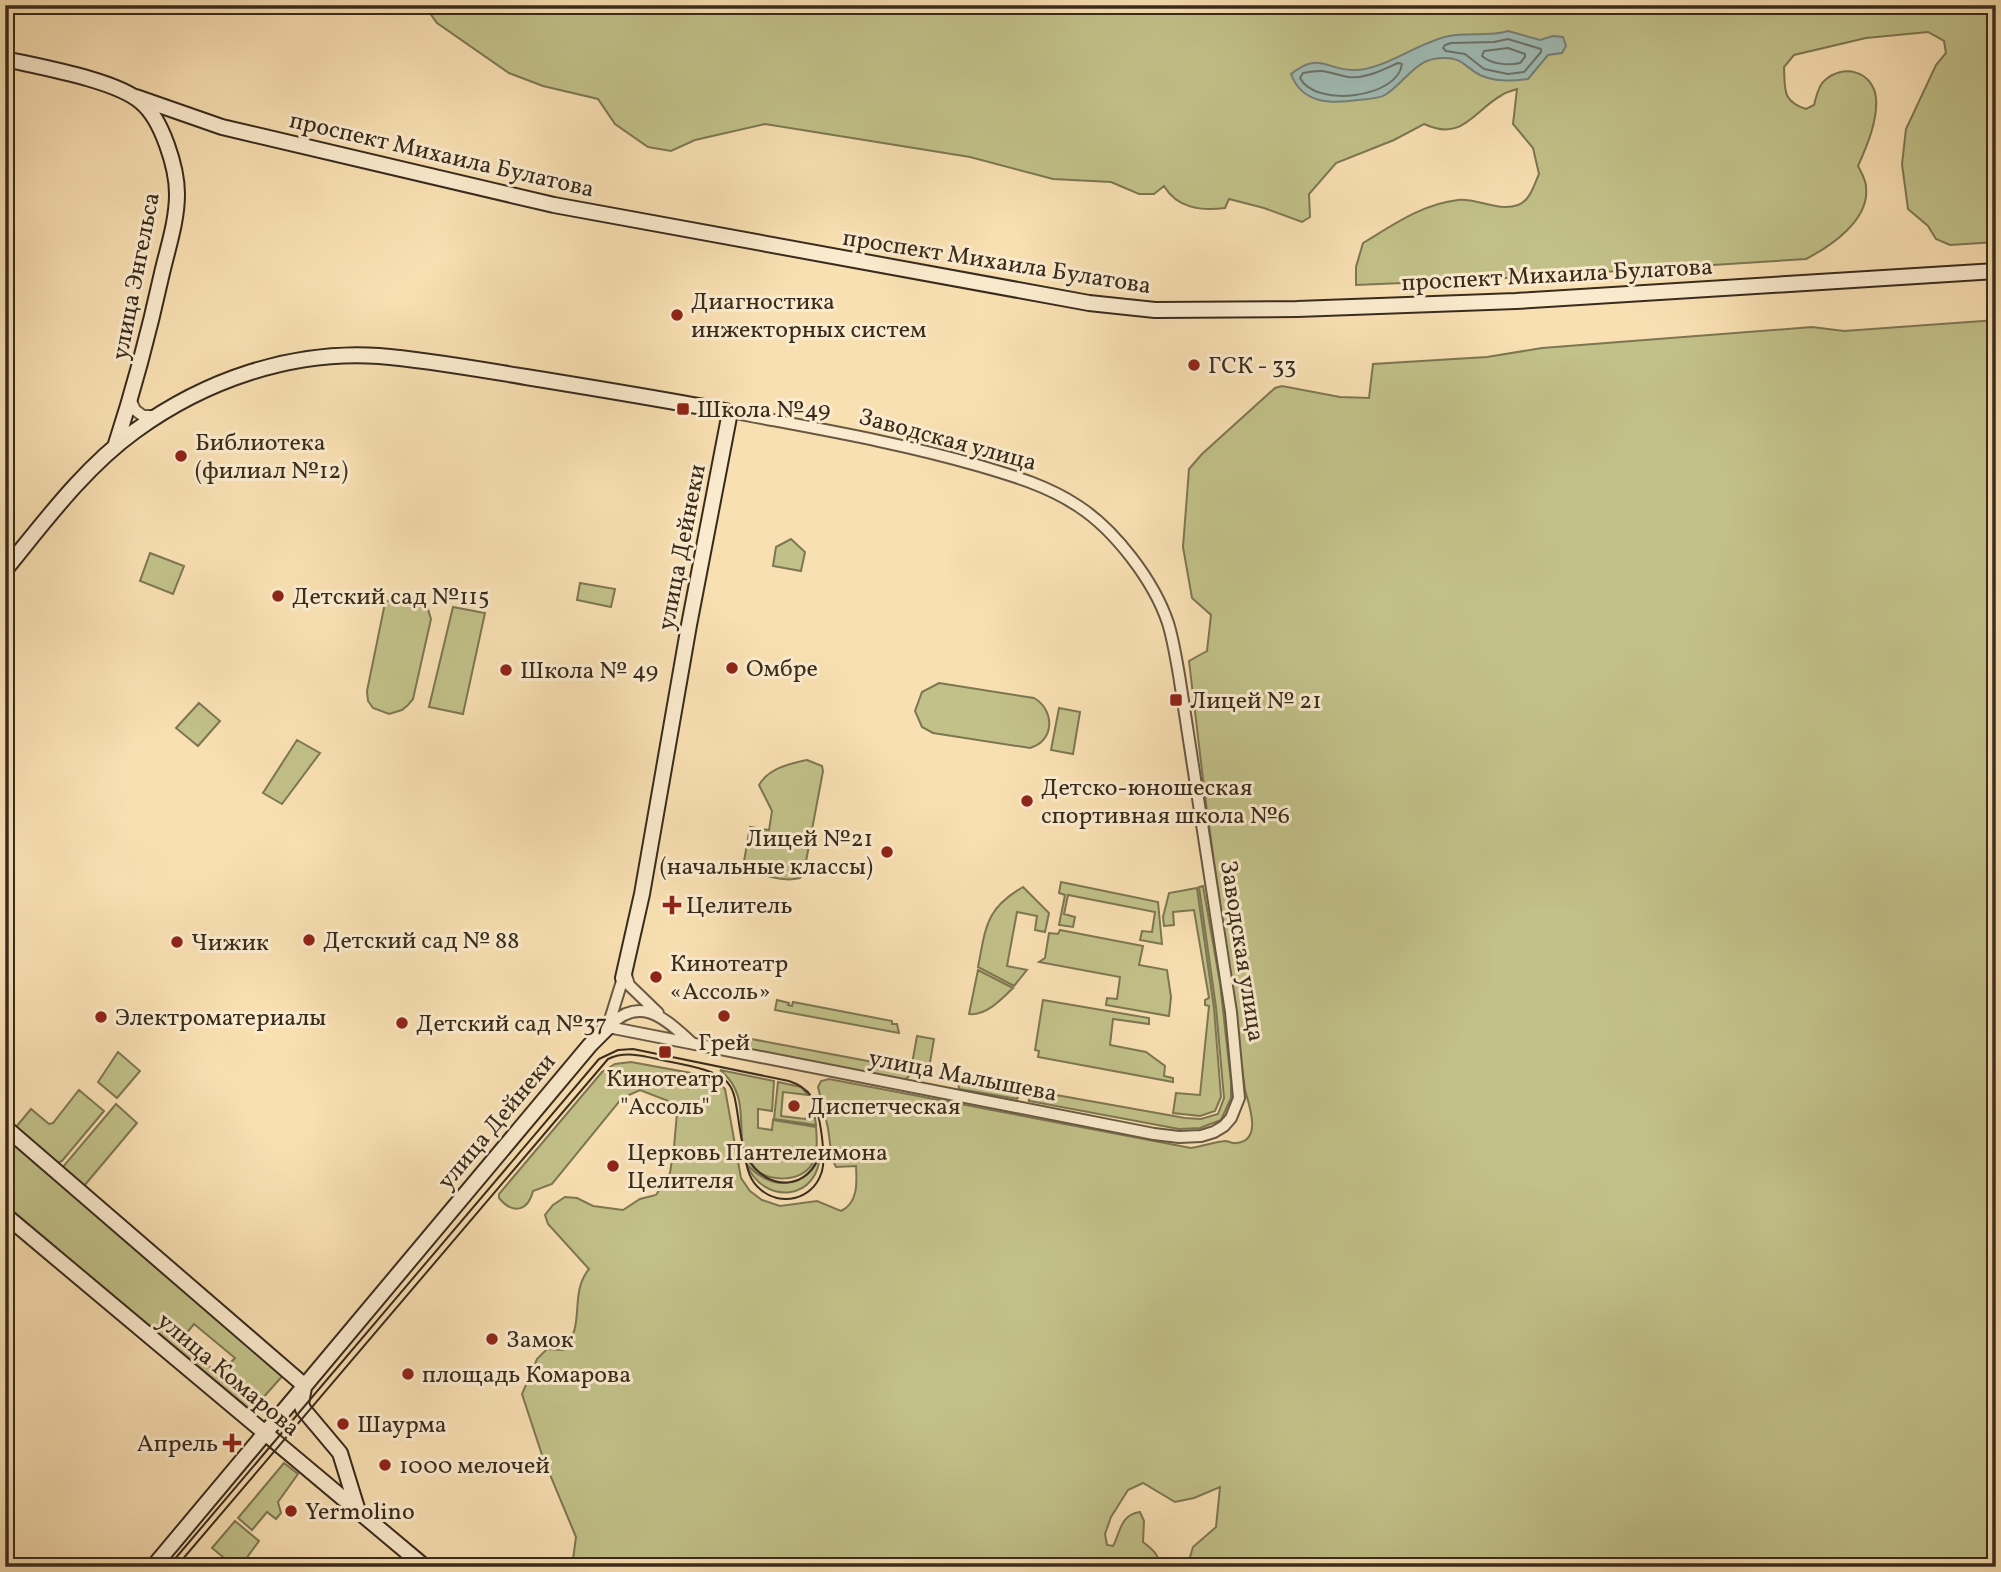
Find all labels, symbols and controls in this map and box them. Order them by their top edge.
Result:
street label: проспект Михаила Булатова [286,104,597,208]
street label: улица Энгельса [104,190,170,363]
street label: проспект Михаила Булатова [840,222,1153,304]
street label: проспект Михаила Булатова [1400,251,1714,301]
place label: Диагностика инжекторных систем [691,286,927,348]
marker: Диагностика инжекторных систем [669,307,685,323]
place label: ГСК - 33 [1208,350,1296,384]
marker: ГСК - 33 [1186,357,1202,373]
place label: Школа №49 [697,394,830,428]
marker: Школа №49 [675,401,691,417]
street label: Заводская улица [855,401,1040,481]
place label: Библиотека (филиал №12) [195,427,348,489]
marker: Библиотека (филиал №12) [173,448,189,464]
street label: улица Дейнеки [650,461,716,633]
place label: Детский сад №115 [292,581,489,615]
marker: Детский сад №115 [270,588,286,604]
place label: Омбре [746,653,818,687]
place label: Школа № 49 [520,655,658,689]
marker: Омбре [724,660,740,676]
marker: Школа № 49 [498,662,514,678]
place label: Лицей № 21 [1190,685,1322,719]
marker: Лицей № 21 [1168,692,1184,708]
place label: Детско-юношеская спортивная школа №6 [1041,772,1290,834]
marker: Детско-юношеская спортивная школа №6 [1019,793,1035,809]
place label: Лицей №21 (начальные классы) [660,823,873,885]
marker: Лицей №21 (начальные классы) [879,844,895,860]
street label: Заводская улица [1210,858,1272,1044]
place label: Целитель [686,890,793,924]
marker: Целитель [664,897,680,913]
place label: Детский сад № 88 [323,925,520,959]
place label: Чижик [191,927,269,961]
marker: Детский сад № 88 [301,932,317,948]
marker: Чижик [169,934,185,950]
place label: Кинотеатр «Ассоль» [670,948,788,1010]
marker: Кинотеатр «Ассоль» [648,969,664,985]
place label: Электроматериалы [115,1002,326,1036]
place label: Детский сад №37 [416,1008,607,1042]
marker: Грей [716,1008,732,1024]
marker: Электроматериалы [93,1009,109,1025]
marker: Детский сад №37 [394,1015,410,1031]
place label: Грей [698,1027,750,1061]
street label: улица Малышева [865,1042,1060,1112]
marker: Кинотеатр "Ассоль" [657,1044,673,1060]
street label: улица Дейнеки [430,1047,565,1198]
place label: Кинотеатр "Ассоль" [606,1063,724,1125]
place label: Диспетческая [808,1091,960,1125]
marker: Диспетческая [786,1098,802,1114]
place label: Церковь Пантелеимона Целителя [627,1137,888,1199]
marker: Церковь Пантелеимона Целителя [605,1158,621,1174]
street label: улица Комарова [149,1305,307,1446]
place label: Замок [506,1324,574,1358]
marker: Замок [484,1331,500,1347]
place label: площадь Комарова [422,1359,631,1393]
marker: площадь Комарова [400,1366,416,1382]
place label: Шаурма [357,1409,447,1443]
marker: Шаурма [335,1416,351,1432]
place label: Апрель [137,1428,218,1462]
marker: Апрель [224,1435,240,1451]
place label: 1000 мелочей [399,1450,550,1484]
marker: 1000 мелочей [377,1457,393,1473]
place label: Yermolino [305,1496,415,1530]
marker: Yermolino [283,1503,299,1519]

